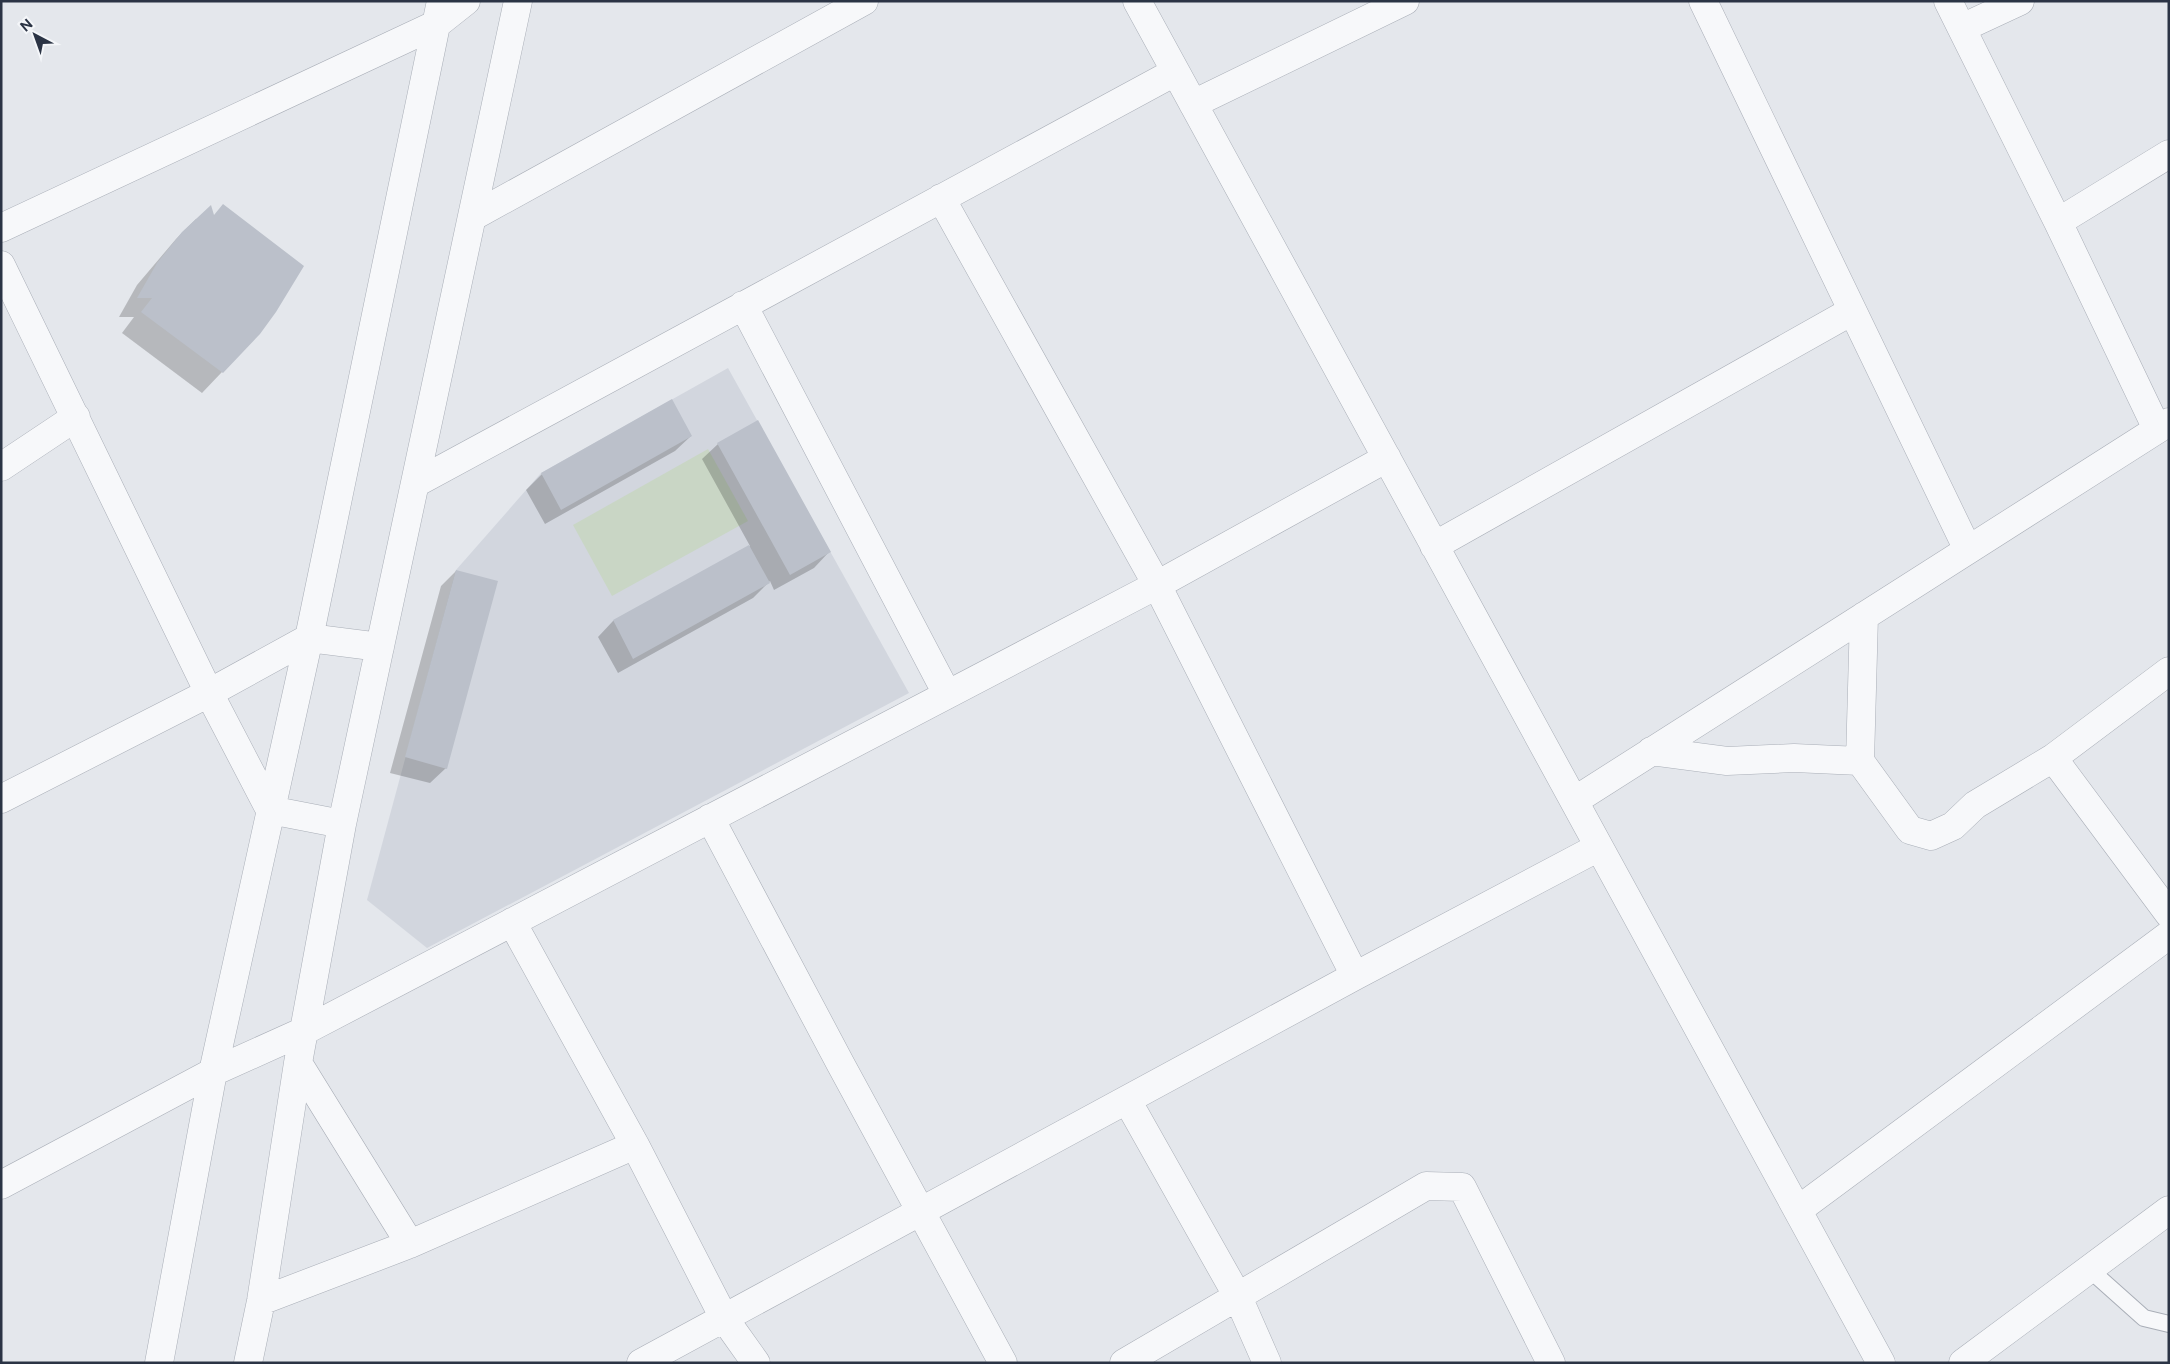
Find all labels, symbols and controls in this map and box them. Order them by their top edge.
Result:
north arrow [10,10,60,60]
text: N [17,16,36,35]

